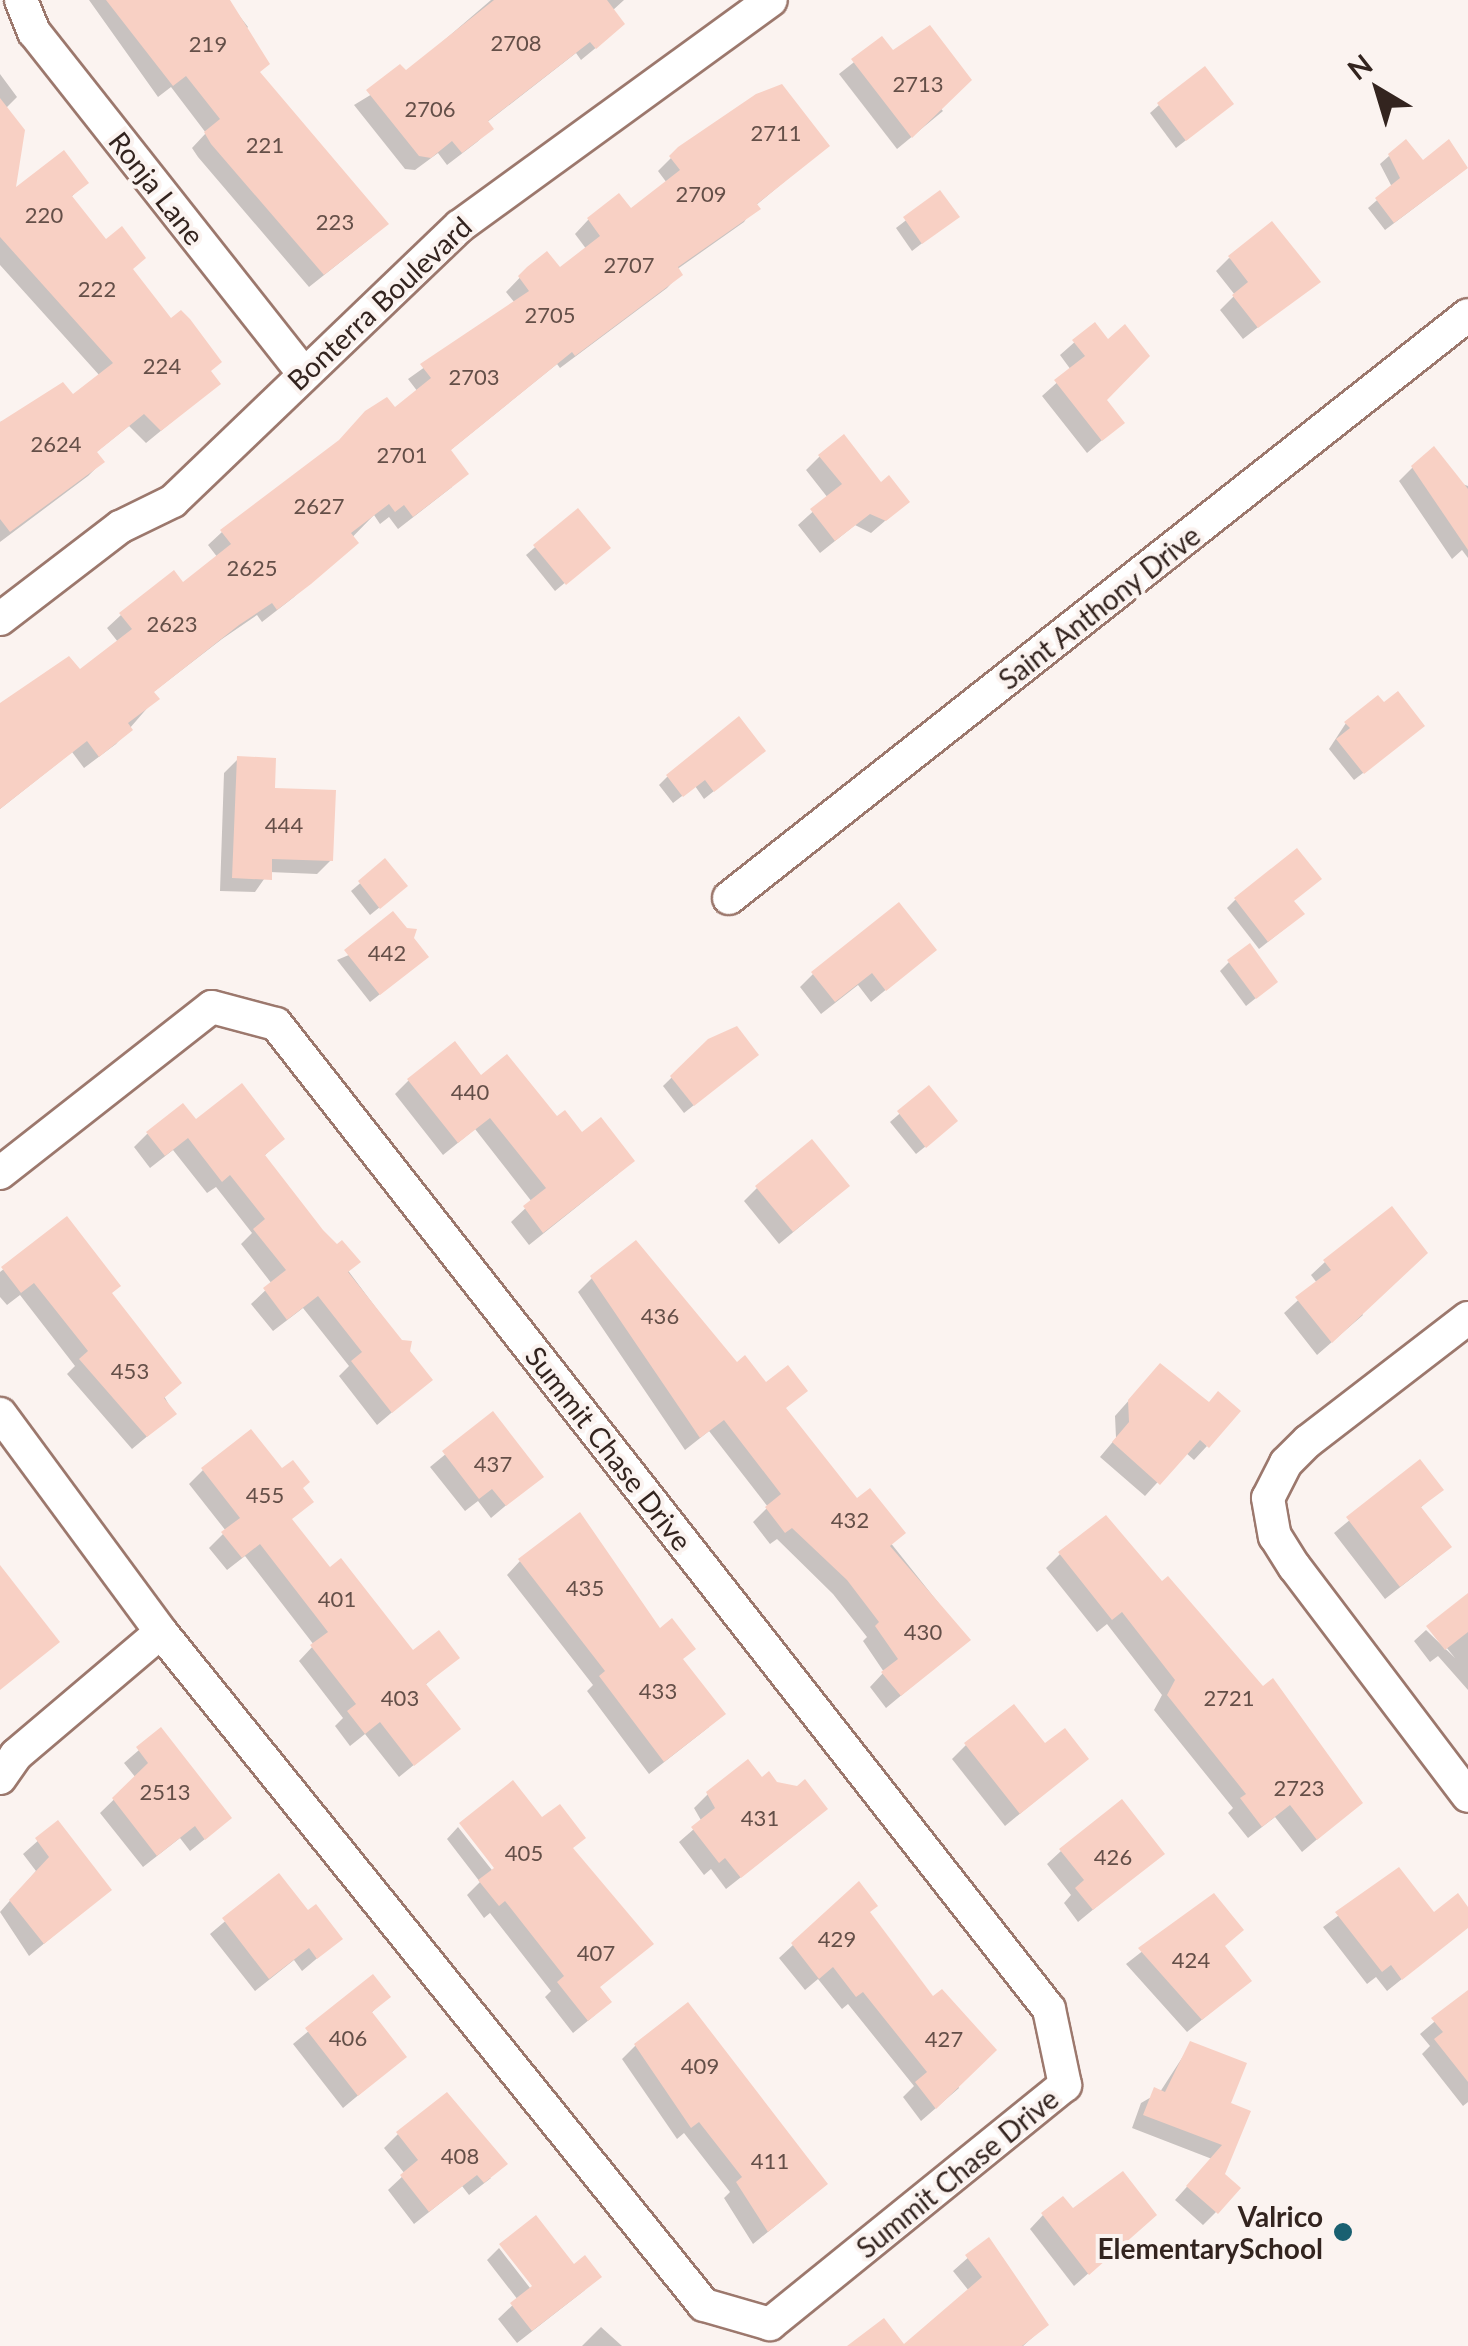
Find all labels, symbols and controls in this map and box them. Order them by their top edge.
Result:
house number: 2708 [490,30,542,56]
house number: 219 [189,31,227,57]
north arrow [1328,40,1428,140]
text: N [1341,46,1378,86]
house number: 2713 [892,71,944,97]
house number: 2706 [404,96,456,122]
house number: 2711 [750,120,802,146]
street label: Ronja Lane [102,125,212,251]
house number: 221 [246,132,284,158]
house number: 2709 [675,181,727,207]
house number: 220 [25,202,63,228]
street label: Bonterra Boulevard [280,209,478,397]
house number: 223 [316,209,354,235]
house number: 2707 [603,252,655,278]
house number: 222 [78,276,116,302]
house number: 2705 [524,302,576,328]
house number: 224 [143,353,181,379]
house number: 2703 [448,364,500,390]
house number: 2624 [30,431,82,457]
house number: 2701 [376,442,428,468]
house number: 2627 [293,493,345,519]
street label: Saint Anthony Drive [991,517,1207,697]
house number: 2625 [226,555,278,581]
house number: 2623 [146,611,198,637]
house number: 444 [265,812,303,838]
house number: 442 [368,940,406,966]
house number: 440 [451,1079,489,1105]
house number: 436 [641,1303,679,1329]
street label: Summit Chase Drive [519,1339,699,1557]
house number: 453 [111,1358,149,1384]
house number: 437 [474,1451,512,1477]
house number: 455 [246,1482,284,1508]
house number: 432 [831,1507,869,1533]
house number: 435 [566,1575,604,1601]
house number: 401 [318,1586,356,1612]
house number: 430 [904,1619,942,1645]
house number: 433 [639,1678,677,1704]
house number: 403 [381,1685,419,1711]
house number: 2721 [1203,1685,1255,1711]
house number: 2723 [1273,1775,1325,1801]
house number: 2513 [139,1779,191,1805]
house number: 431 [741,1805,779,1831]
house number: 405 [505,1840,543,1866]
house number: 426 [1094,1844,1132,1870]
house number: 429 [818,1926,856,1952]
house number: 407 [577,1940,615,1966]
house number: 424 [1172,1947,1210,1973]
house number: 406 [329,2025,367,2051]
house number: 427 [925,2026,963,2052]
house number: 409 [681,2053,719,2079]
street label: Summit Chase Drive [849,2081,1065,2265]
house number: 408 [441,2143,479,2169]
house number: 411 [751,2148,789,2174]
place label: Valrico ElementarySchool [1098,2199,1323,2265]
marker: Valrico ElementarySchool [1332,2221,1354,2243]

